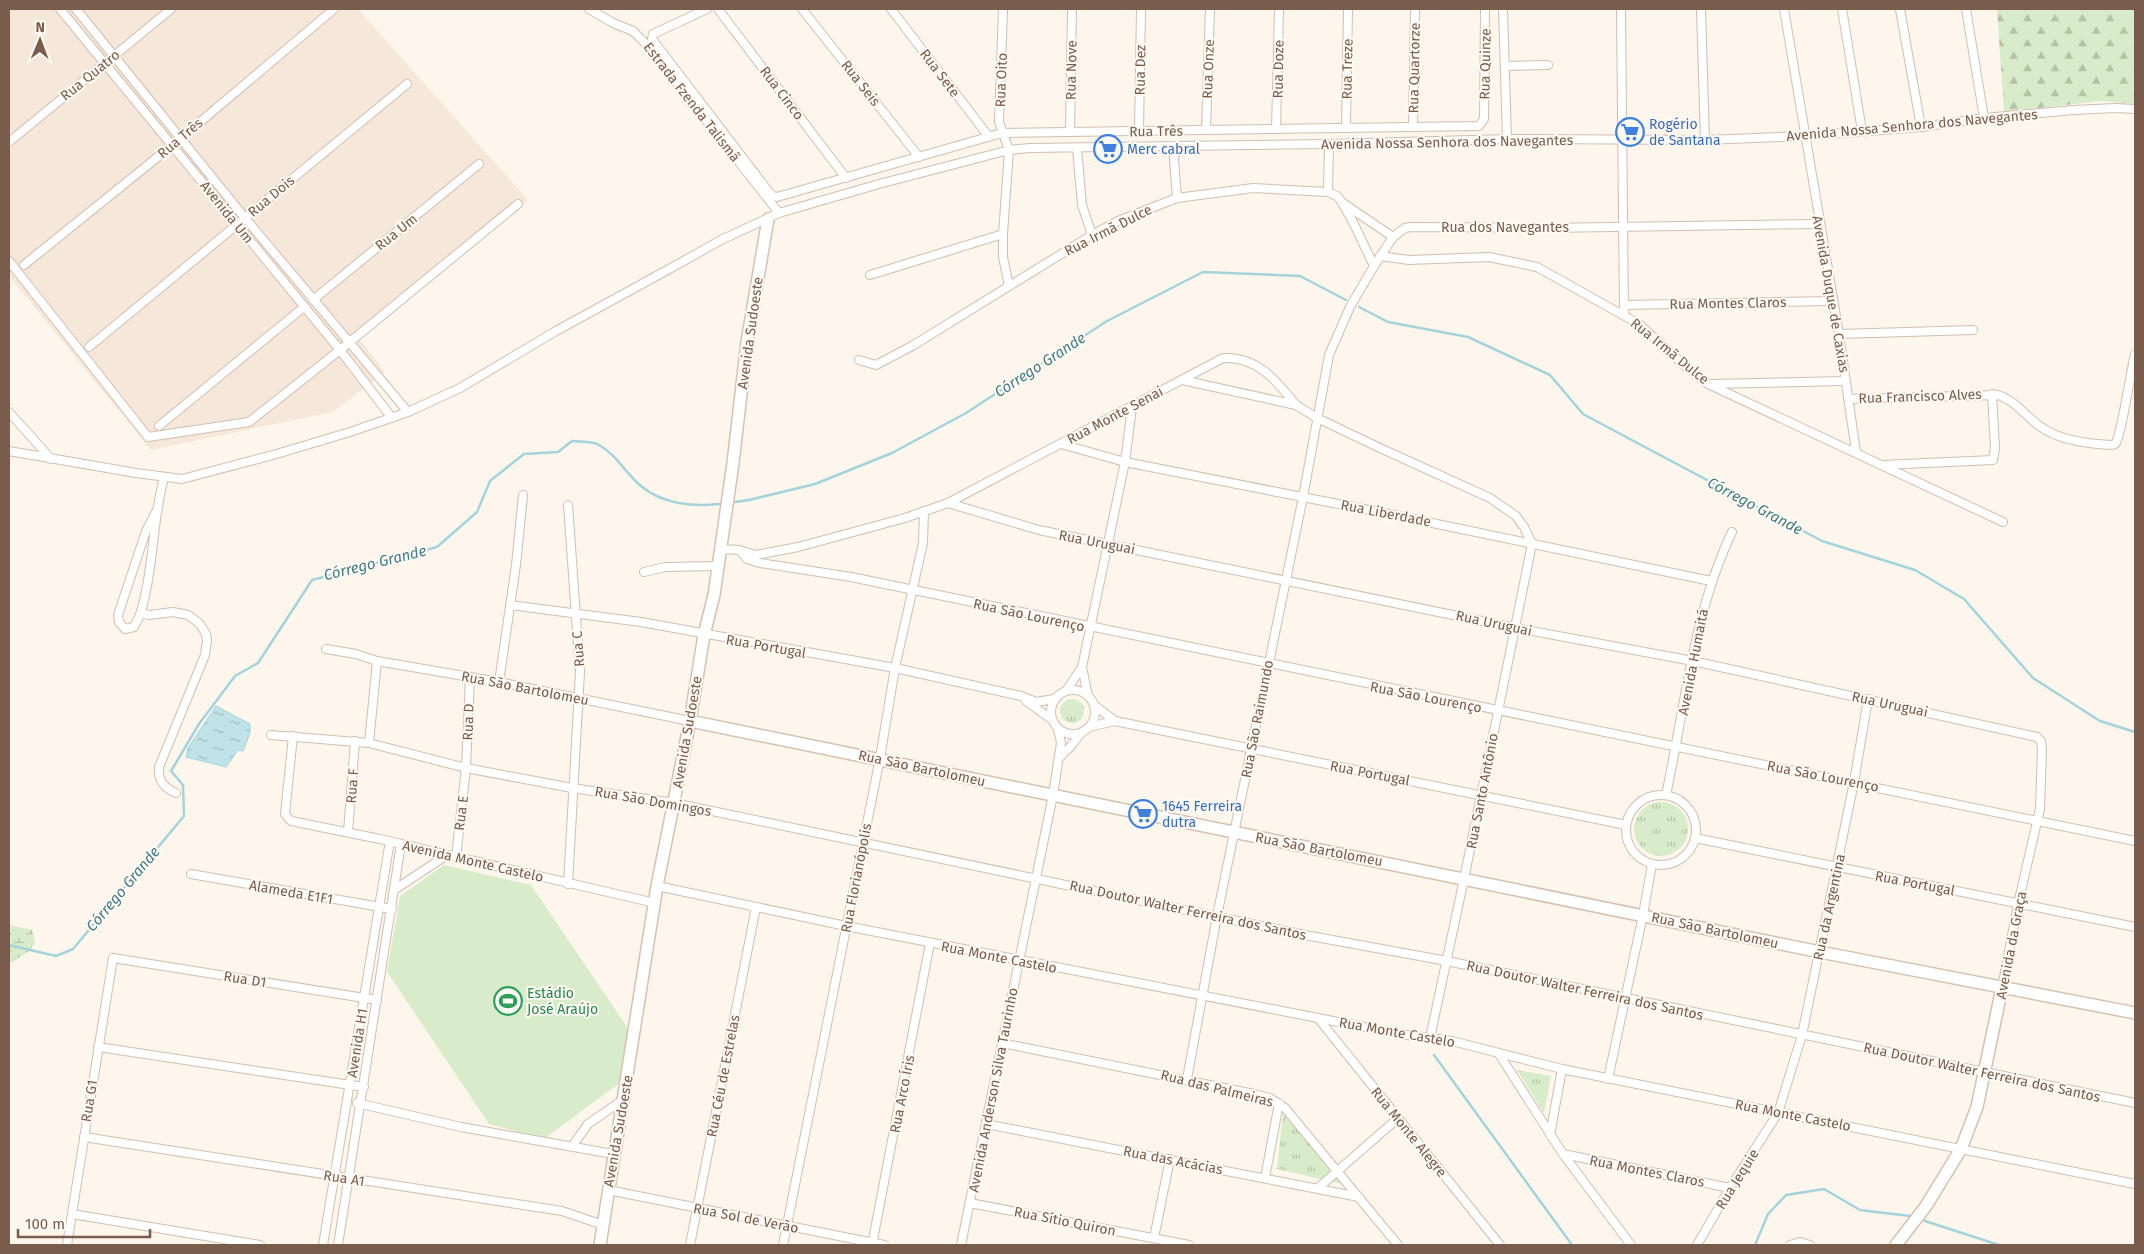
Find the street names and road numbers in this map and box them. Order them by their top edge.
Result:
street label: Rua Quartorze [1405,23,1424,114]
street label: Rua Quinze [1476,28,1495,100]
street label: Rua Treze [1338,38,1357,100]
street label: Estrada Fzenda Talismã [640,39,744,166]
street label: Rua Onze [1199,39,1218,99]
street label: Rua Nove [1062,40,1081,100]
street label: Rua Doze [1269,40,1288,99]
street label: Rua Dez [1132,45,1149,95]
street label: Rua Quatro [57,46,123,105]
street label: Rua Sete [916,46,963,101]
street label: Rua Oito [992,52,1011,108]
street label: Rua Seis [837,57,884,110]
street label: Rua Cinco [756,63,807,123]
street label: Avenida Nossa Senhora dos Navegantes [1786,106,2039,145]
street label: Rua Três [154,114,207,162]
street label: Rua Três [1129,123,1184,140]
street label: Avenida Nossa Senhora dos Navegantes [1321,132,1574,153]
street label: Rua Dois [245,172,298,221]
street label: Avenida Um [196,178,257,247]
street label: Rua Irmã Dulce [1062,201,1155,260]
street label: Rua Um [372,210,421,254]
street label: Avenida Duque de Caxias [1808,214,1853,374]
street label: Rua dos Navegantes [1441,219,1569,236]
street label: Avenida Sudoeste [734,276,767,390]
street label: Rua Montes Claros [1669,294,1787,313]
street label: Rua Irmã Dulce [1627,315,1712,388]
street label: Rua Monte Senai [1064,383,1166,448]
street label: Rua Francisco Alves [1858,386,1982,407]
street label: Rua Liberdade [1339,496,1433,531]
street label: Rua Uruguai [1057,527,1137,558]
street label: Rua São Lourenço [972,595,1086,636]
street label: Rua Uruguai [1454,607,1534,640]
street label: Avenida Humaitá [1675,607,1712,717]
street label: Rua C [569,630,588,667]
street label: Rua Portugal [725,631,807,662]
street label: Rua São Raimundo [1238,659,1277,780]
street label: Rua São Bartolomeu [460,668,590,709]
street label: Avenida Sudoeste [669,675,706,789]
street label: Rua São Lourenço [1369,678,1483,717]
street label: Rua Uruguai [1850,688,1930,721]
street label: Rua D [459,703,478,741]
street label: Rua Santo Antônio [1463,732,1502,850]
street label: Rua São Bartolomeu [857,747,987,790]
street label: Rua Portugal [1329,757,1411,790]
street label: Rua São Lourenço [1766,757,1880,796]
street label: Rua F [343,768,362,804]
street label: Rua São Domingos [593,783,713,820]
street label: Rua E [451,794,472,832]
street label: Rua Florianópolis [838,821,876,934]
street label: Rua São Bartolomeu [1254,829,1384,870]
street label: Avenida Monte Castelo [401,837,545,886]
street label: Rua da Argentina [1810,852,1849,962]
street label: Rua Portugal [1874,867,1956,900]
street label: Alameda E1F1 [248,877,334,908]
street label: Rua Doutor Walter Ferreira dos Santos [1068,877,1308,944]
street label: Avenida da Graça [1993,890,2030,1000]
street label: Rua São Bartolomeu [1650,909,1780,952]
street label: Rua Monte Castelo [939,938,1058,977]
street label: Rua Doutor Walter Ferreira dos Santos [1465,957,1705,1024]
street label: Rua D1 [222,968,267,991]
street label: Avenida Anderson Silva Taurinho [965,986,1022,1194]
street label: Avenida H1 [344,1007,371,1079]
street label: Rua Céu de Estrelas [703,1013,744,1139]
street label: Rua Monte Castelo [1337,1014,1456,1051]
street label: Rua Doutor Walter Ferreira dos Santos [1862,1039,2102,1106]
street label: Rua Arco Íris [886,1053,918,1135]
street label: Rua das Palmeiras [1159,1066,1275,1111]
street label: Avenida Sudoeste [600,1074,637,1188]
street label: Rua G1 [78,1079,101,1123]
street label: Rua Monte Alegre [1367,1084,1450,1181]
street label: Rua Monte Castelo [1733,1096,1852,1135]
street label: Rua das Acácias [1122,1143,1224,1179]
street label: Rua Jequie [1712,1146,1763,1213]
street label: Rua Montes Claros [1588,1152,1706,1191]
street label: Rua A1 [322,1167,366,1190]
street label: Rua Sol de Verão [692,1200,800,1237]
street label: Rua Sítio Quiron [1012,1203,1117,1240]

